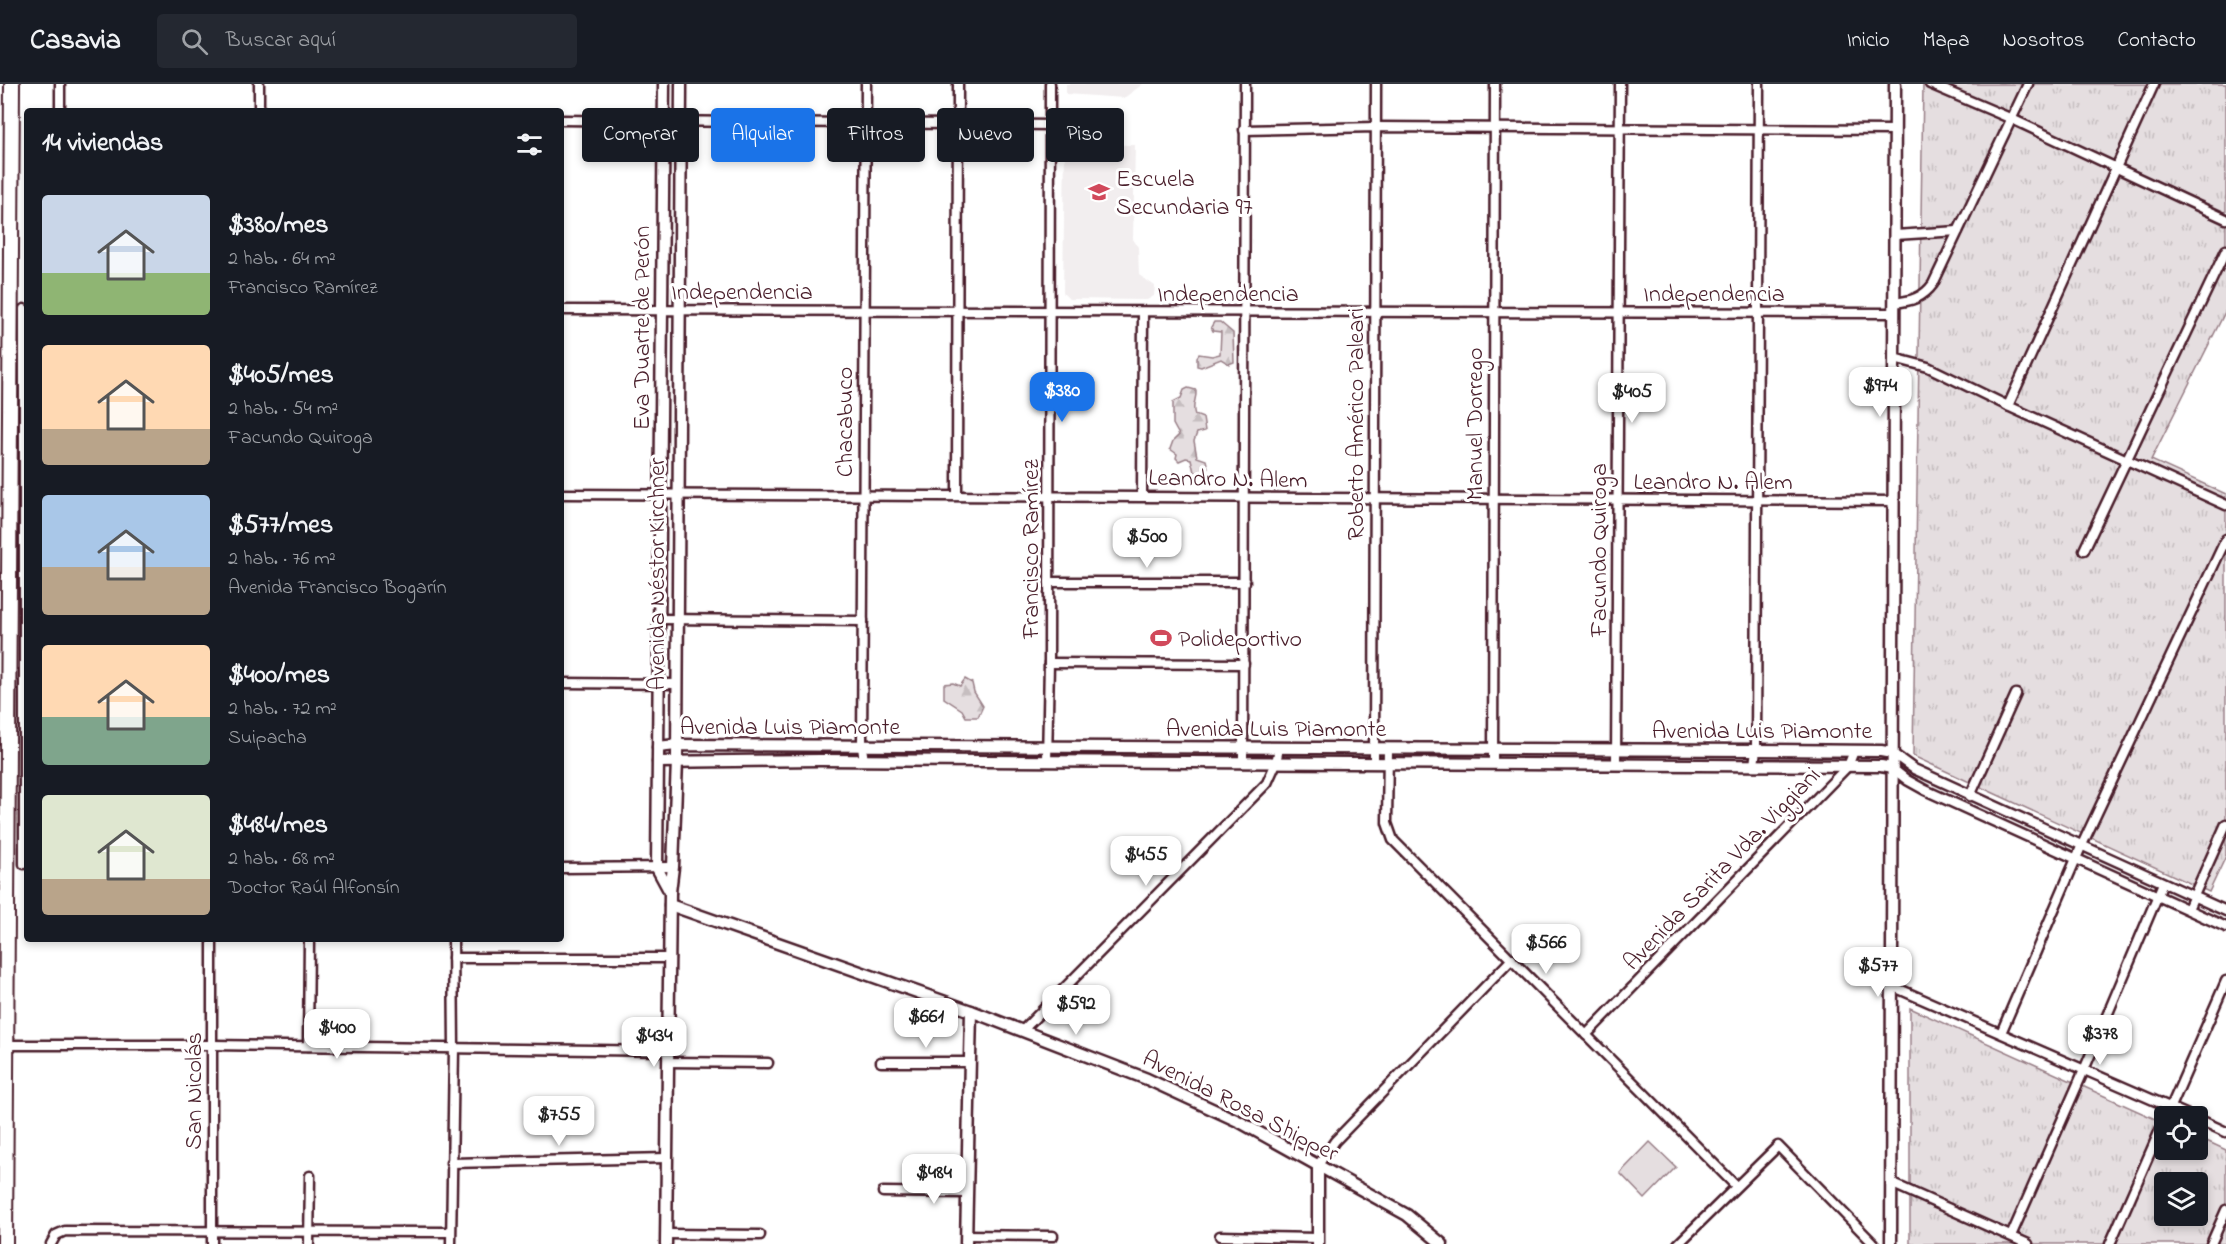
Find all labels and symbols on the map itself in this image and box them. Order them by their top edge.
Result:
place label: Escuela Secundaria 97 [1116,163,1253,226]
school or university icon: Escuela Secundaria 97 [1087,180,1111,204]
street label: Eva Duarte de Perón [626,226,661,430]
street label: Independencia [671,276,813,311]
street label: Independencia [1157,278,1299,313]
street label: Independencia [1643,278,1785,313]
street label: Roberto Américo Paleari [1340,308,1375,540]
street label: Manuel Dorrego [1459,348,1494,500]
street label: Chacabuco [829,367,864,477]
pin: $974 [1844,367,1916,418]
pin: $380 [1026,372,1098,423]
pin: $405 [1596,373,1668,424]
street label: Avenida Néstor Kirchner [641,457,676,690]
street label: Francisco Ramírez [1015,458,1050,640]
street label: Leandro N. Alem [1148,462,1308,499]
street label: Facundo Quiroga [1583,463,1618,638]
street label: Leandro N. Alem [1633,466,1793,501]
pin: $500 [1111,518,1183,569]
place label: Polideportivo [1178,623,1302,658]
sports icon: Polideportivo [1149,626,1173,650]
street label: Avenida Luis Piamonte [680,711,901,746]
street label: Avenida Luis Piamonte [1166,713,1387,748]
street label: Avenida Luis Piamonte [1652,715,1873,750]
street label: Avenida Sarita Vda. Viggiani [1616,760,1830,980]
pin: $455 [1110,836,1182,887]
pin: $566 [1510,924,1582,975]
pin: $577 [1842,947,1914,998]
pin: $592 [1040,985,1112,1036]
pin: $661 [890,998,962,1049]
pin: $400 [301,1009,373,1060]
pin: $378 [2064,1015,2136,1066]
pin: $434 [618,1017,690,1068]
street label: San Nicolás [178,1032,213,1150]
street label: Avenida Rosa Shipper [1135,1042,1345,1172]
pin: $755 [523,1096,595,1147]
pin: $484 [898,1154,970,1205]

